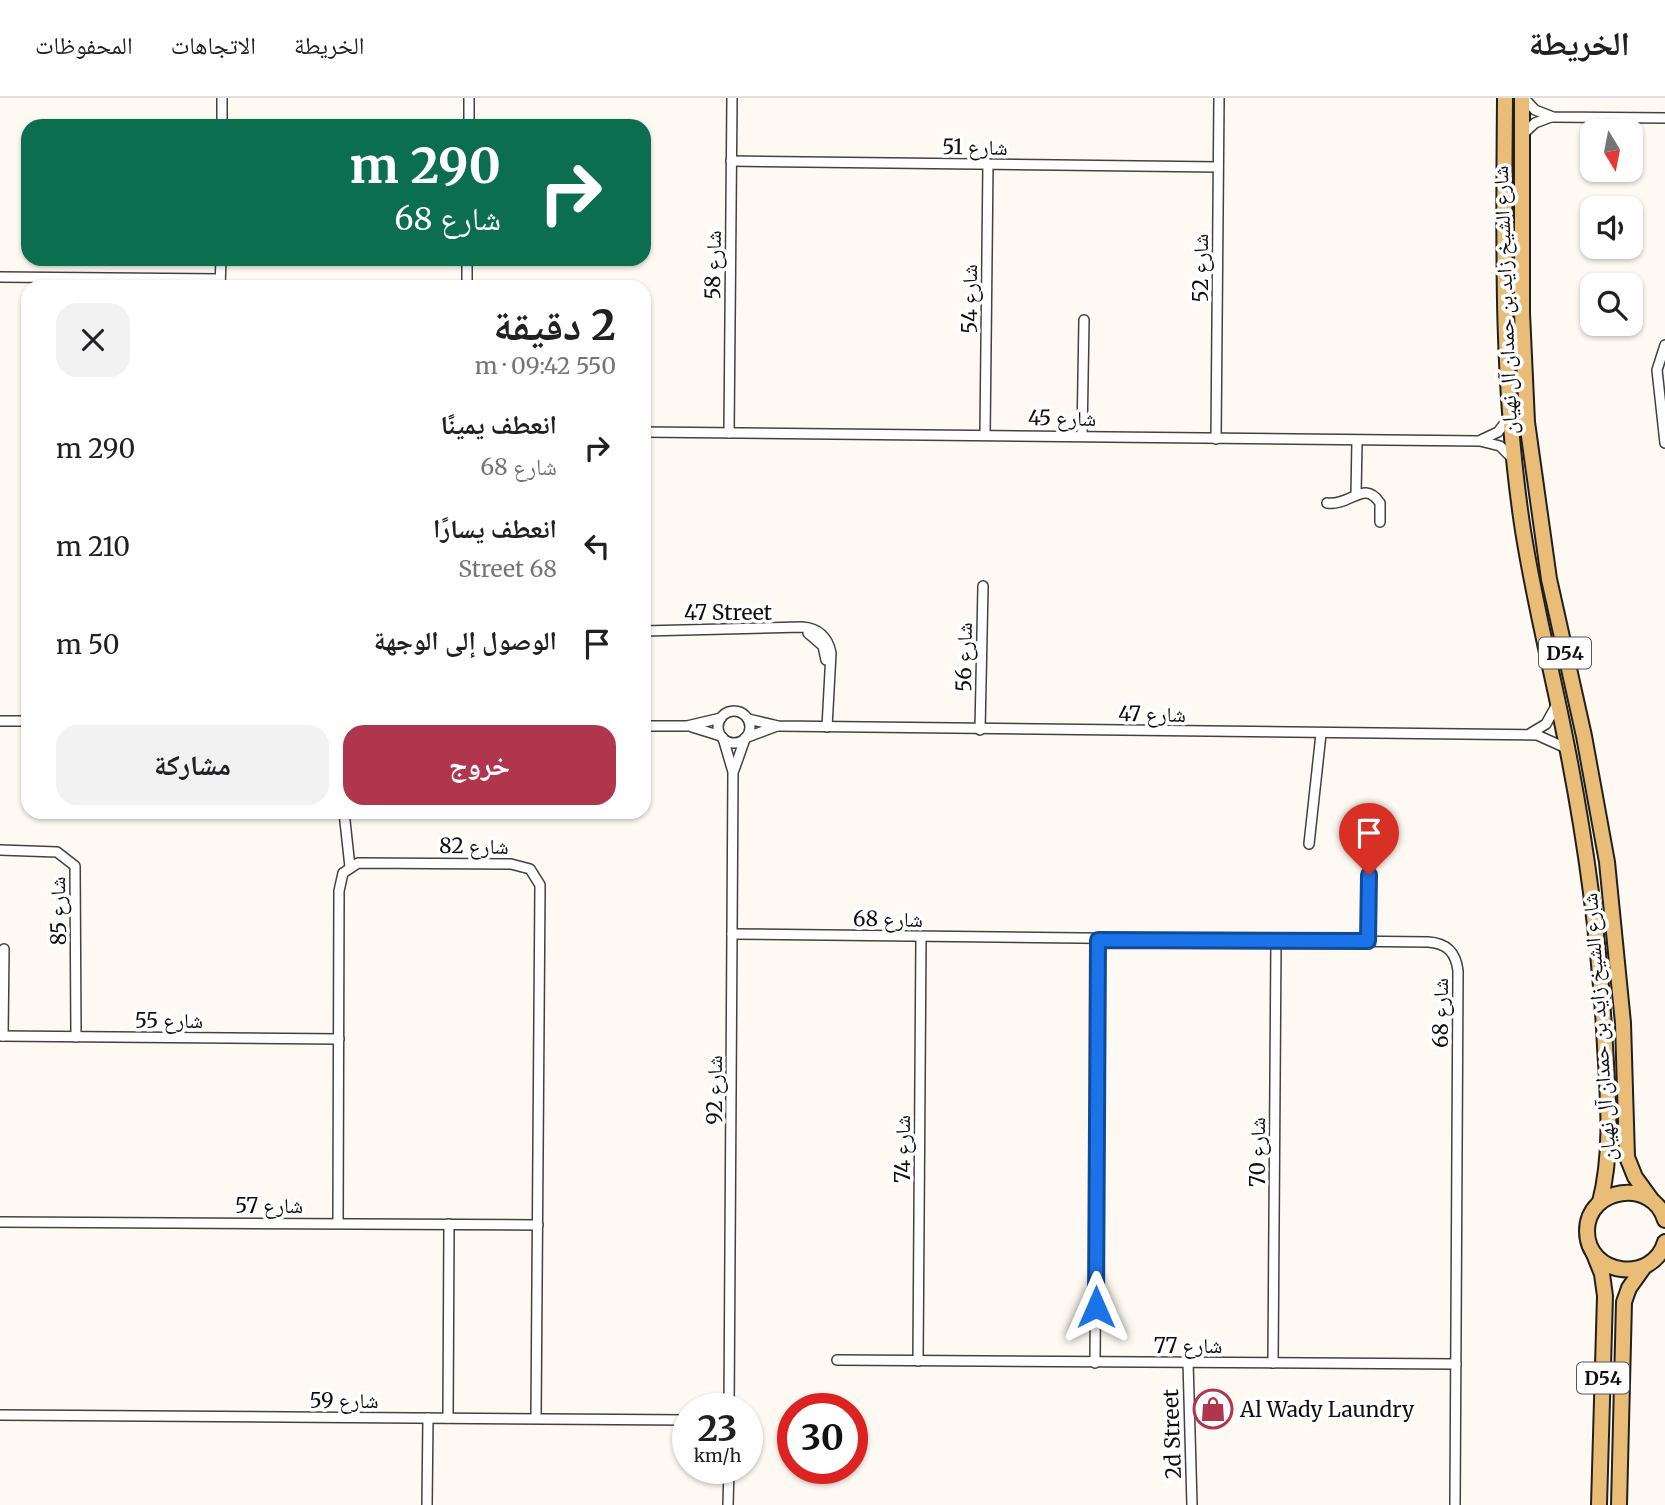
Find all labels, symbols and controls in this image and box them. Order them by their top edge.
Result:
text: الخريطة [1529,23,1630,64]
text: المحفوظات [35,30,133,61]
text: الاتجاهات [171,30,256,61]
text: الخريطة [294,30,365,61]
north arrow [1580,119,1643,182]
map controls [1580,119,1643,336]
street label: شارع 51 [942,133,1008,161]
text: 290 m [349,135,501,196]
icon: right [525,147,616,238]
street label: شارع الشيخ زايد بن حمدان آل نهيان [1487,165,1523,435]
button: sound [1580,196,1643,259]
text: شارع 68 [394,199,501,239]
street label: شارع 58 [699,230,727,300]
street label: شارع 52 [1187,234,1214,302]
street label: شارع 54 [956,264,983,334]
button: search [1580,273,1643,336]
text: 2 دقيقة [493,299,616,351]
button: close [56,303,130,377]
text: 550 m · 09:42 [475,351,616,380]
street label: شارع 45 [1028,404,1096,432]
text: انعطف يمينًا [441,408,557,441]
icon: right [578,429,616,467]
text: 290 m [56,432,135,465]
text: شارع 68 [480,452,557,481]
text: انعطف يسارًا [433,512,557,545]
icon: left [578,527,616,565]
text: 210 m [56,530,130,563]
text: 68 Street [458,554,557,583]
street label: 47 Street [684,599,772,626]
street label: شارع 56 [950,622,978,692]
text: الوصول إلى الوجهة [374,624,557,657]
icon: arrive [578,625,616,663]
text: 50 m [56,628,120,661]
road number: D54 [1539,638,1591,668]
street label: شارع 47 [1118,700,1186,728]
button: مشاركة [56,725,329,805]
button: خروج [343,725,616,805]
pin [1339,803,1399,875]
icon: arrive [1350,814,1388,852]
street label: شارع 82 [439,832,509,860]
street label: شارع 85 [44,876,72,946]
street label: شارع الشيخ زايد بن حمدان آل نهيان [1576,892,1622,1162]
street label: شارع 68 [853,905,923,933]
street label: شارع 68 [1427,978,1454,1048]
street label: شارع 55 [135,1007,203,1034]
street label: شارع 92 [701,1055,728,1125]
street label: شارع 74 [889,1115,916,1183]
street label: شارع 70 [1244,1117,1271,1187]
street label: شارع 57 [235,1192,303,1219]
position arrow [1059,1270,1133,1344]
street label: شارع 77 [1154,1332,1222,1359]
road number: D54 [1577,1362,1629,1394]
street label: شارع 59 [309,1387,379,1414]
shop icon: Al Wady Laundry [1192,1388,1234,1430]
street label: 2d Street [1157,1389,1187,1479]
speed limit sign: 30 [777,1393,868,1484]
place label: Al Wady Laundry [1239,1396,1415,1423]
text: 23 [698,1407,737,1451]
text: km/h [694,1444,741,1467]

